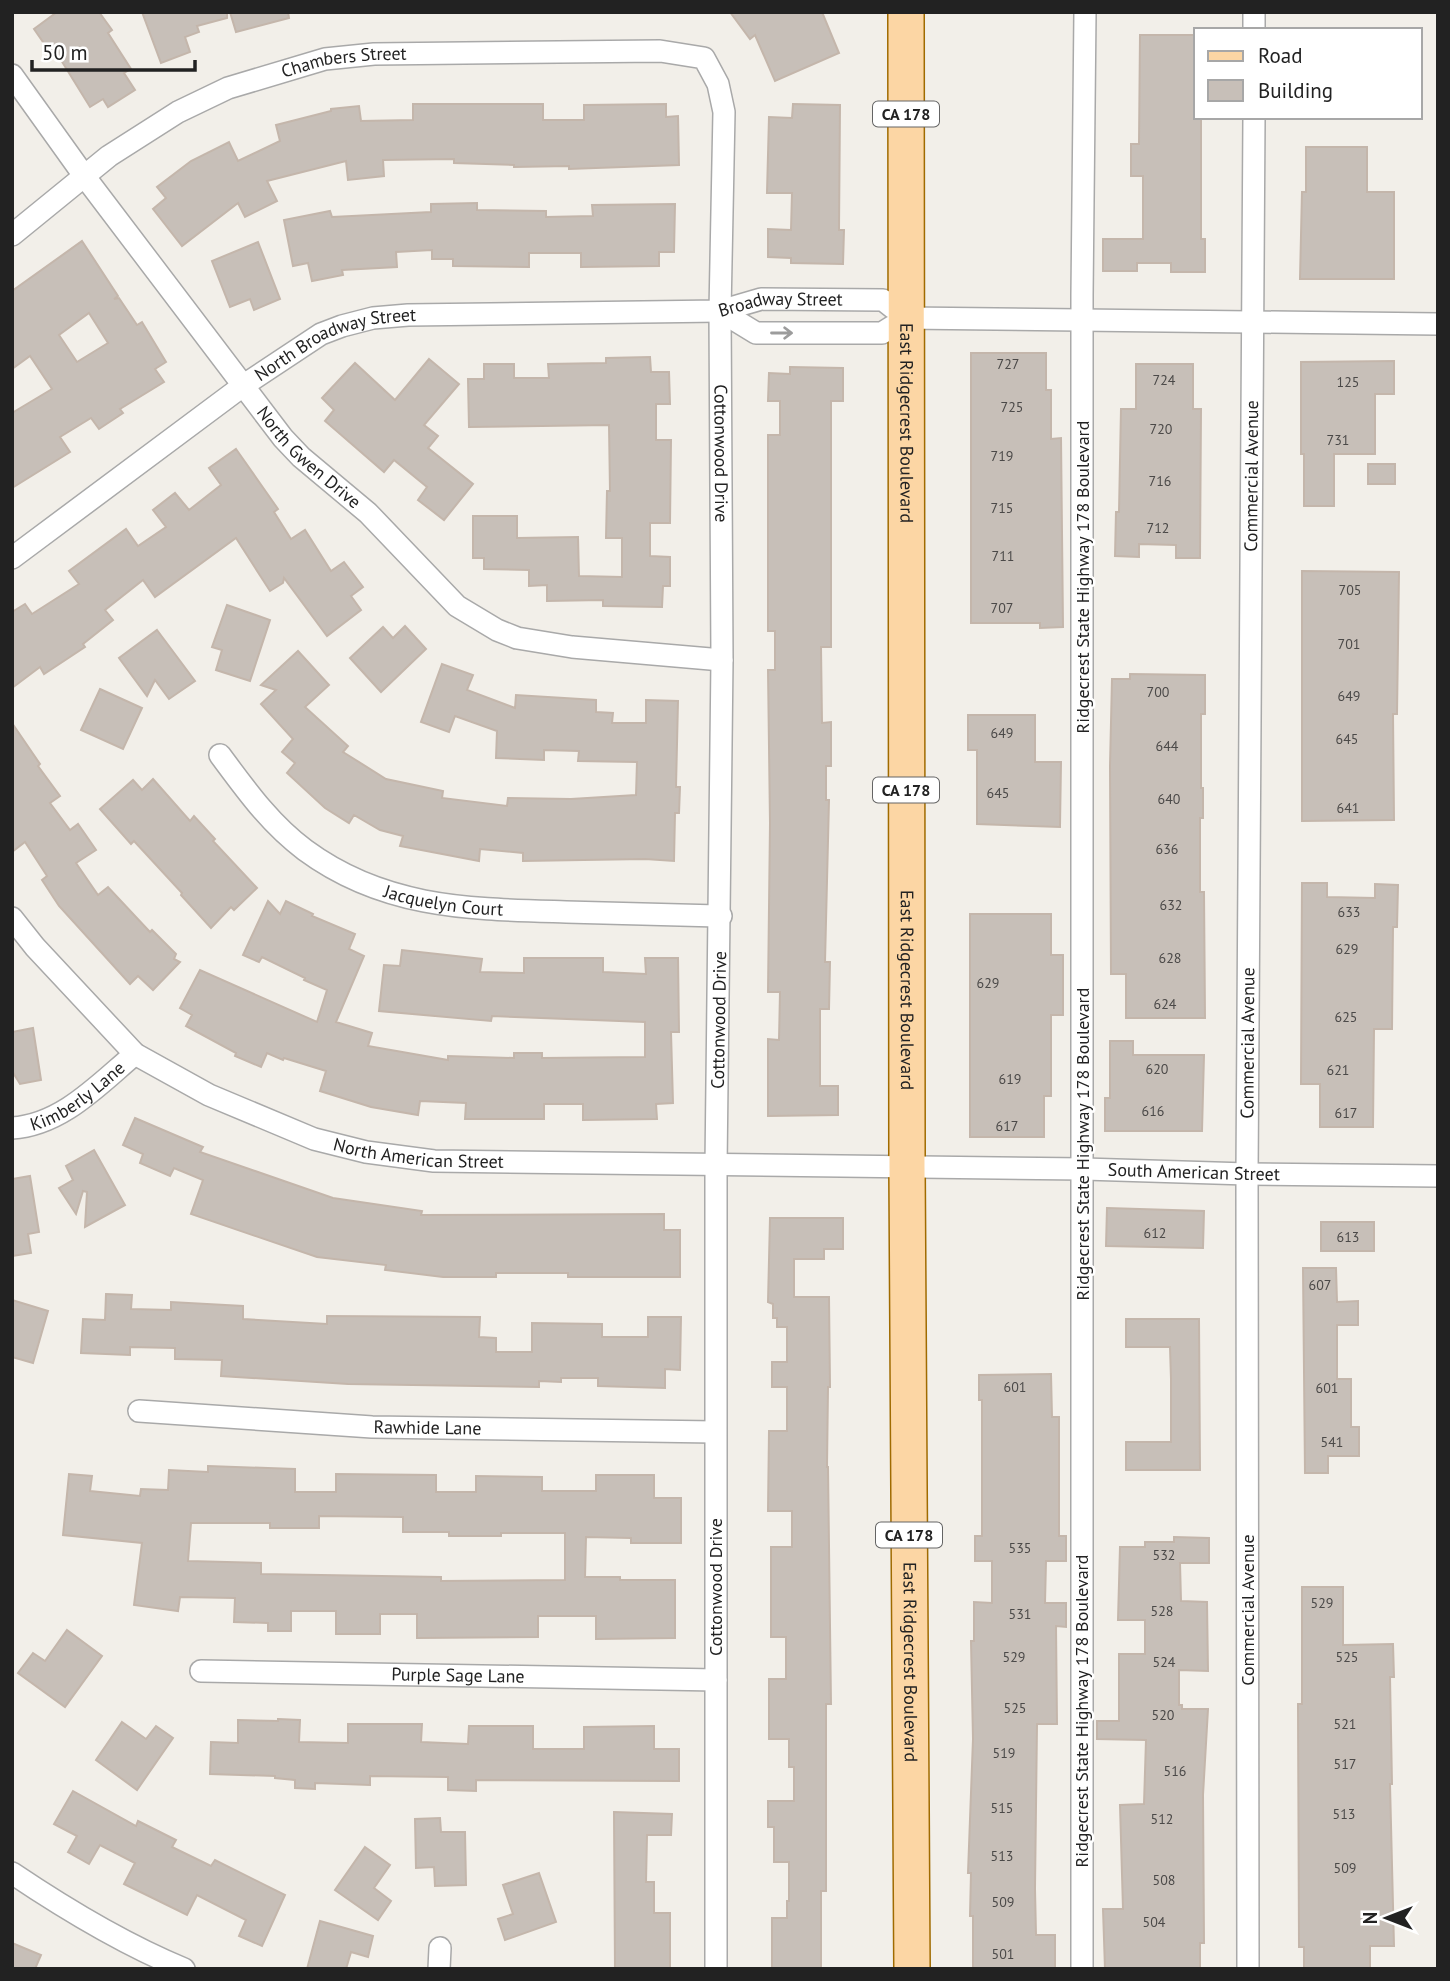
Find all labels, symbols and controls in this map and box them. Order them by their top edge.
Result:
scale bar [32,28,194,72]
legend [1194,28,1422,119]
text: 50 m [42,39,88,66]
street label: Chambers Street [278,42,407,82]
text: Road [1258,42,1302,69]
text: Building [1258,77,1333,104]
road number: CA 178 [873,102,939,126]
street label: Broadway Street [715,287,843,322]
street label: North Broadway Street [250,303,416,386]
street label: East Ridgecrest Boulevard [895,323,918,523]
one-way arrow [770,326,793,340]
house number: 727 [997,355,1019,373]
house number: 724 [1153,371,1176,389]
house number: 125 [1337,373,1359,391]
street label: Cottonwood Drive [709,384,733,522]
house number: 725 [1001,398,1023,416]
street label: Commercial Avenue [1239,400,1263,552]
street label: North Gwen Drive [252,401,366,513]
house number: 720 [1150,420,1173,438]
street label: Ridgecrest State Highway 178 Boulevard [1071,421,1094,733]
house number: 731 [1327,431,1349,449]
house number: 719 [991,447,1013,465]
house number: 716 [1149,472,1171,490]
house number: 715 [991,499,1013,517]
house number: 712 [1147,519,1169,537]
house number: 711 [992,547,1014,565]
house number: 705 [1339,581,1361,599]
house number: 707 [991,599,1013,617]
house number: 701 [1338,635,1360,653]
house number: 700 [1147,683,1170,701]
house number: 649 [1338,687,1360,705]
house number: 649 [991,724,1013,742]
house number: 645 [1336,730,1358,748]
house number: 644 [1156,737,1179,755]
road number: CA 178 [873,778,939,803]
house number: 645 [987,784,1009,802]
house number: 640 [1158,790,1181,808]
house number: 641 [1337,799,1359,817]
house number: 636 [1156,840,1178,858]
street label: Jacquelyn Court [380,879,504,921]
street label: East Ridgecrest Boulevard [896,890,919,1090]
house number: 632 [1160,896,1182,914]
house number: 633 [1338,903,1360,921]
house number: 629 [1336,940,1358,958]
house number: 628 [1159,949,1181,967]
street label: Cottonwood Drive [706,951,731,1089]
street label: Commercial Avenue [1235,967,1259,1119]
house number: 629 [977,974,999,992]
street label: Ridgecrest State Highway 178 Boulevard [1071,988,1094,1300]
house number: 624 [1154,995,1177,1013]
house number: 625 [1335,1008,1357,1026]
street label: Kimberly Lane [27,1056,129,1136]
house number: 620 [1146,1060,1169,1078]
house number: 621 [1327,1061,1349,1079]
house number: 619 [999,1070,1021,1088]
house number: 616 [1142,1102,1164,1120]
house number: 617 [1335,1104,1357,1122]
house number: 617 [996,1117,1018,1135]
street label: North American Street [331,1132,504,1173]
street label: South American Street [1107,1158,1280,1185]
house number: 612 [1144,1224,1166,1242]
house number: 613 [1337,1228,1359,1246]
house number: 607 [1309,1276,1331,1294]
house number: 601 [1004,1378,1026,1396]
house number: 601 [1316,1379,1338,1397]
street label: Rawhide Lane [373,1415,482,1440]
house number: 541 [1321,1433,1343,1451]
street label: Cottonwood Drive [704,1518,727,1656]
road number: CA 178 [876,1522,942,1548]
street label: Commercial Avenue [1236,1534,1259,1686]
house number: 535 [1009,1539,1031,1557]
house number: 532 [1153,1546,1175,1564]
street label: Ridgecrest State Highway 178 Boulevard [1070,1555,1093,1867]
street label: East Ridgecrest Boulevard [898,1562,923,1762]
house number: 529 [1311,1594,1333,1612]
house number: 528 [1151,1602,1173,1620]
house number: 531 [1009,1605,1031,1623]
house number: 529 [1003,1648,1025,1666]
house number: 525 [1336,1648,1358,1666]
house number: 524 [1153,1653,1176,1671]
street label: Purple Sage Lane [391,1662,525,1688]
house number: 525 [1004,1699,1026,1717]
house number: 520 [1152,1706,1175,1724]
house number: 521 [1334,1715,1356,1733]
house number: 519 [993,1744,1015,1762]
house number: 517 [1334,1755,1356,1773]
house number: 516 [1164,1762,1186,1780]
house number: 515 [991,1799,1013,1817]
house number: 513 [1333,1805,1355,1823]
house number: 512 [1151,1810,1173,1828]
house number: 513 [991,1847,1013,1865]
house number: 509 [1334,1859,1356,1877]
house number: 508 [1153,1871,1175,1889]
north arrow [1352,1883,1422,1953]
house number: 509 [992,1893,1014,1911]
text: N [1358,1912,1382,1924]
house number: 504 [1143,1913,1166,1931]
house number: 501 [992,1945,1014,1963]

